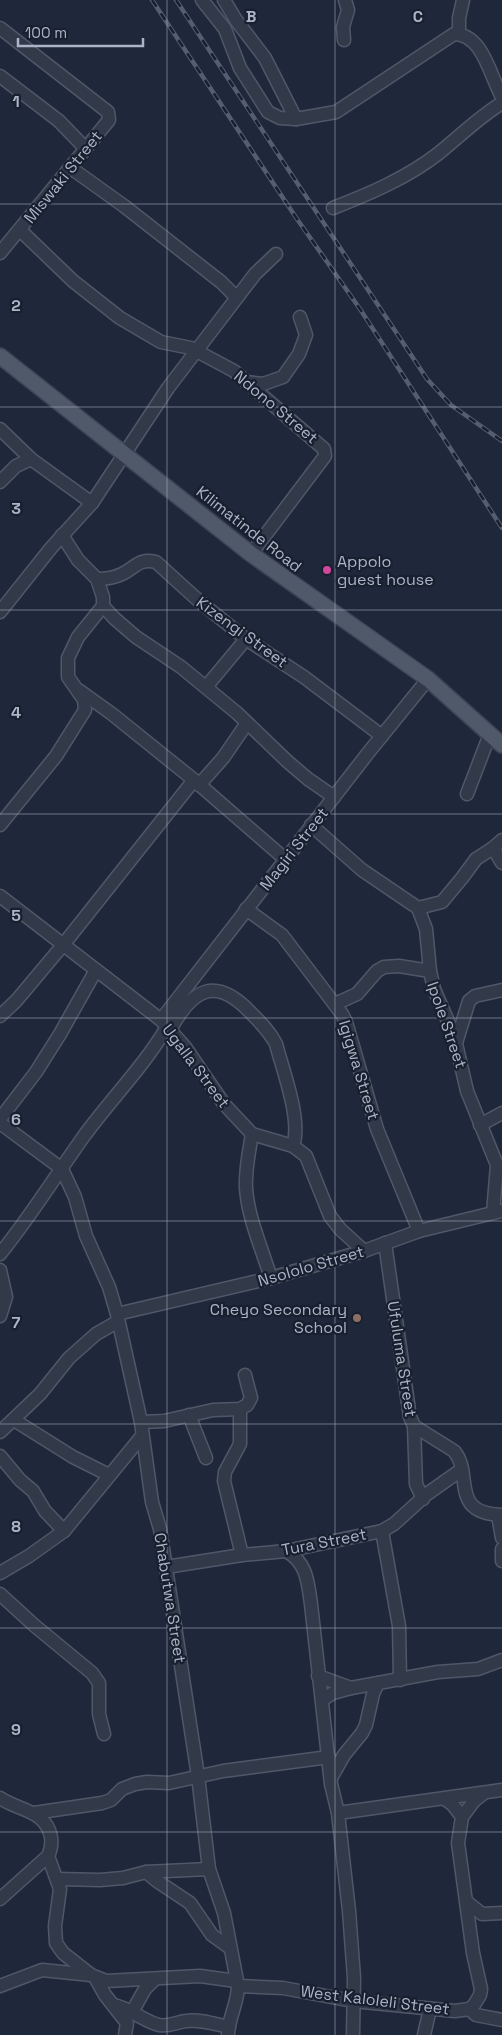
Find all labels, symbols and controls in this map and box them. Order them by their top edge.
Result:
text: B [246,6,256,27]
text: C [413,6,423,27]
scale bar [18,15,142,47]
text: 100 m [25,23,67,42]
text: 1 [12,91,20,112]
street label: Miswaki Street [19,126,107,228]
text: 2 [11,295,21,316]
street label: Ndono Street [230,366,322,448]
street label: Kilimatinde Road [192,481,306,577]
text: 3 [11,498,21,519]
place label: Appolo guest house [337,551,434,590]
marker: Appolo guest house [321,564,333,576]
street label: Kizengi Street [192,592,292,672]
text: 4 [11,702,21,723]
street label: Magiri Street [255,803,333,895]
text: 5 [11,905,21,926]
street label: Ipole Street [422,979,472,1071]
street label: Igigwa Street [334,1018,384,1122]
street label: Ugalla Street [157,1020,235,1112]
text: 6 [11,1109,21,1130]
street label: Nsololo Street [255,1241,367,1291]
place label: Cheyo Secondary School [210,1299,347,1338]
street label: Ufuluma Street [382,1299,422,1419]
text: 7 [12,1312,21,1333]
marker: Cheyo Secondary School [351,1312,363,1324]
text: 8 [11,1516,21,1537]
street label: Tura Street [280,1523,368,1561]
street label: Chabutwa Street [149,1531,191,1665]
text: 9 [11,1719,21,1740]
street label: West Kaloleli Street [299,1980,451,2020]

